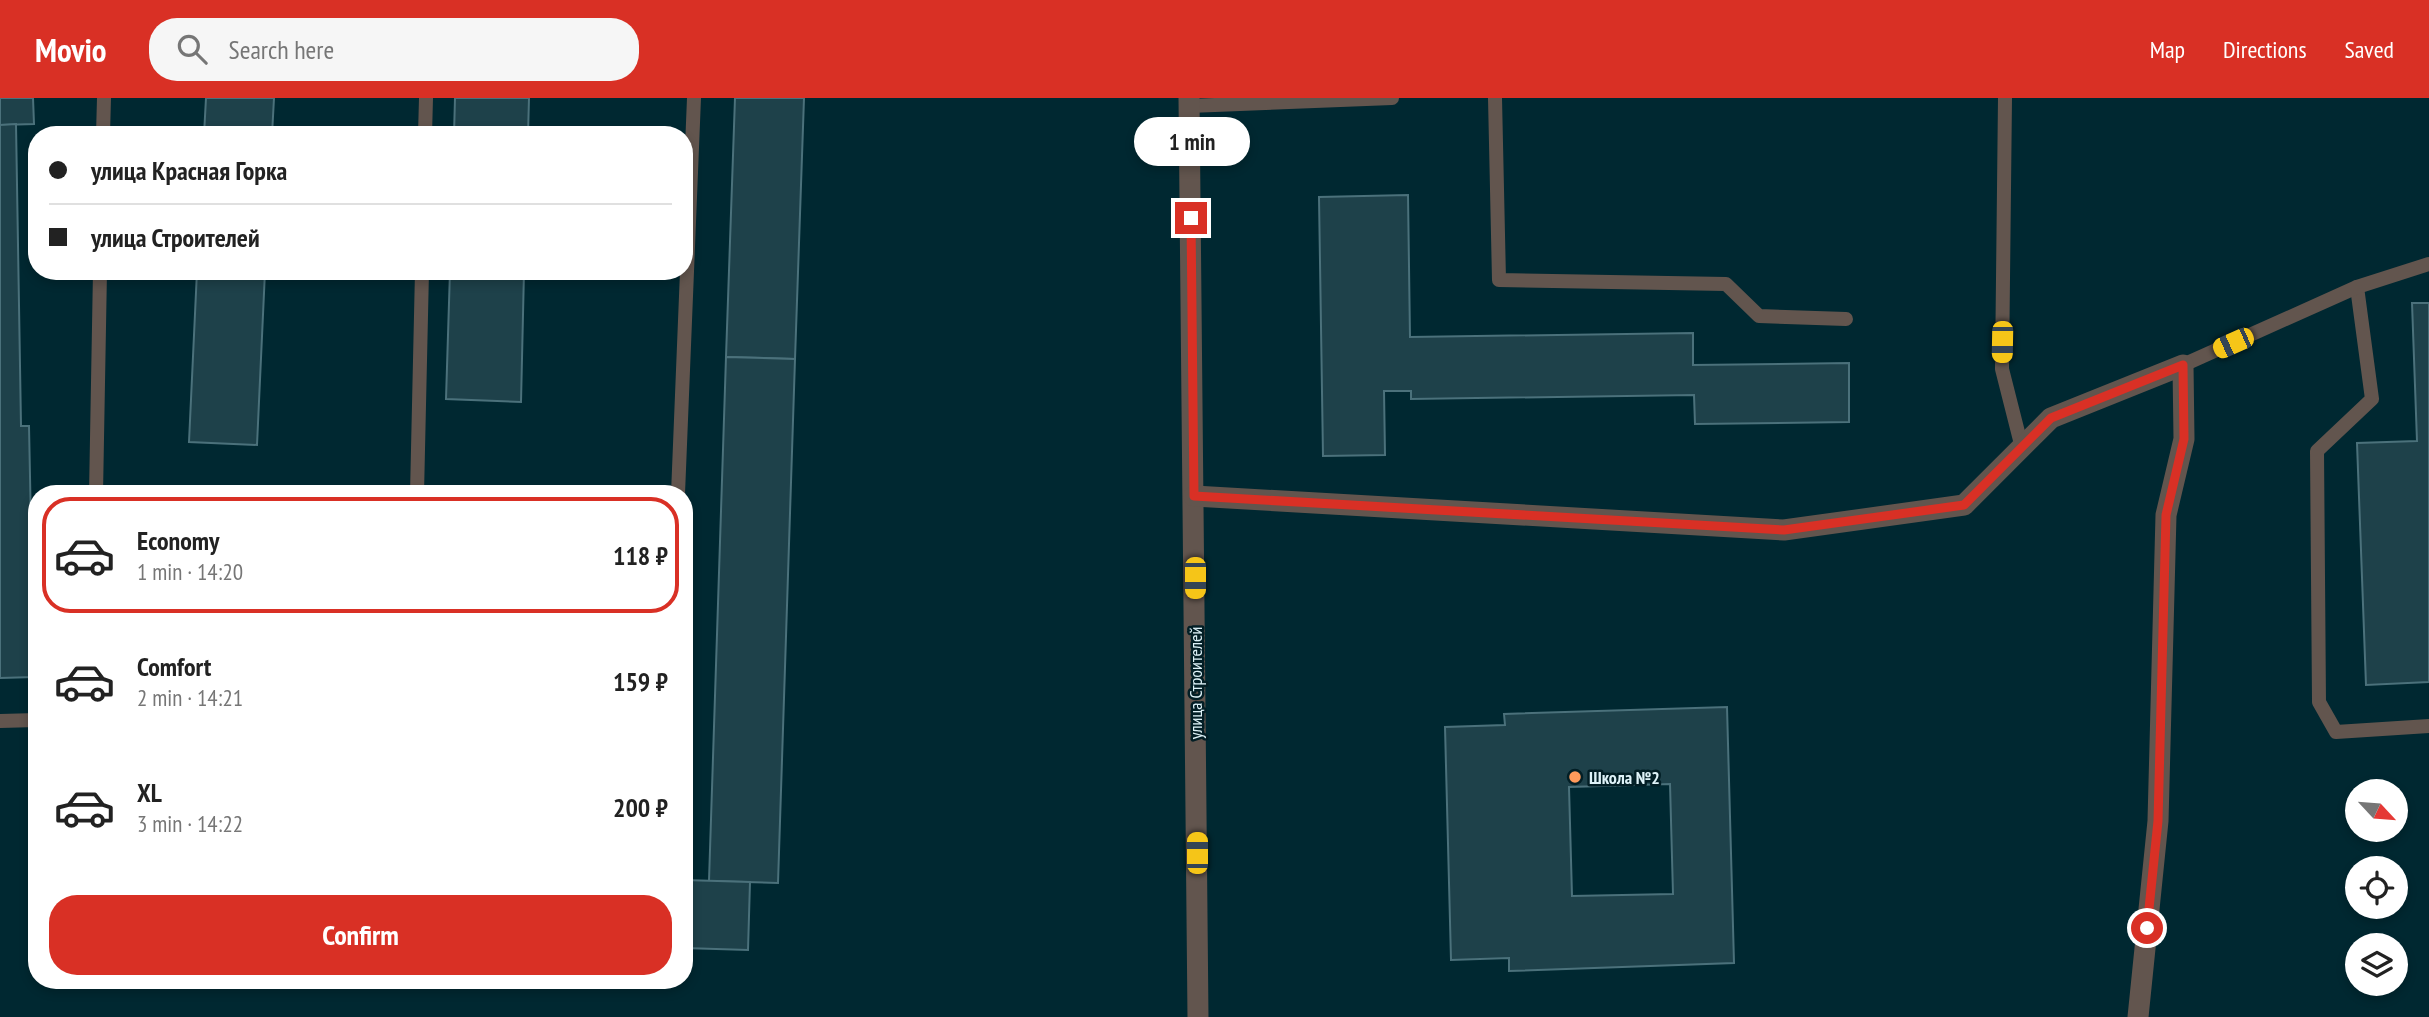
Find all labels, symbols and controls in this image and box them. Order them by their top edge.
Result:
search box [149,18,639,81]
text: Movio [35,28,107,71]
icon: search [173,30,211,68]
text: Search here [229,33,334,66]
text: Map [2150,34,2185,65]
text: Directions [2223,34,2307,65]
text: Saved [2345,34,2394,65]
callout: 1 min [1133,116,1249,166]
text: 1 min [1169,127,1215,156]
text: улица Красная Горка [91,154,287,187]
route end [1175,202,1207,234]
text: улица Строителей [91,221,260,254]
car [1992,321,2013,363]
car [2210,325,2257,361]
icon: car [53,524,116,587]
text: Economy [137,524,219,557]
text: 118 ₽ [613,539,668,572]
text: 1 min · 14:20 [137,557,243,586]
car [1185,557,1206,599]
street label: улица Строителей [1184,627,1207,739]
icon: car [53,650,116,713]
text: Comfort [137,650,211,683]
text: 159 ₽ [613,665,668,698]
text: 2 min · 14:21 [137,683,243,712]
place label: Школа №2 [1589,766,1660,789]
marker: Школа №2 [1567,769,1583,785]
icon: car [53,776,116,839]
text: XL [137,776,162,809]
north arrow [2345,779,2408,842]
map controls [2345,779,2408,996]
text: 200 ₽ [613,791,668,824]
text: 3 min · 14:22 [137,809,243,838]
car [1187,832,1208,874]
button: locate [2345,856,2408,919]
button: Confirm [49,895,672,975]
route start [2131,912,2163,944]
button: layers [2345,933,2408,996]

